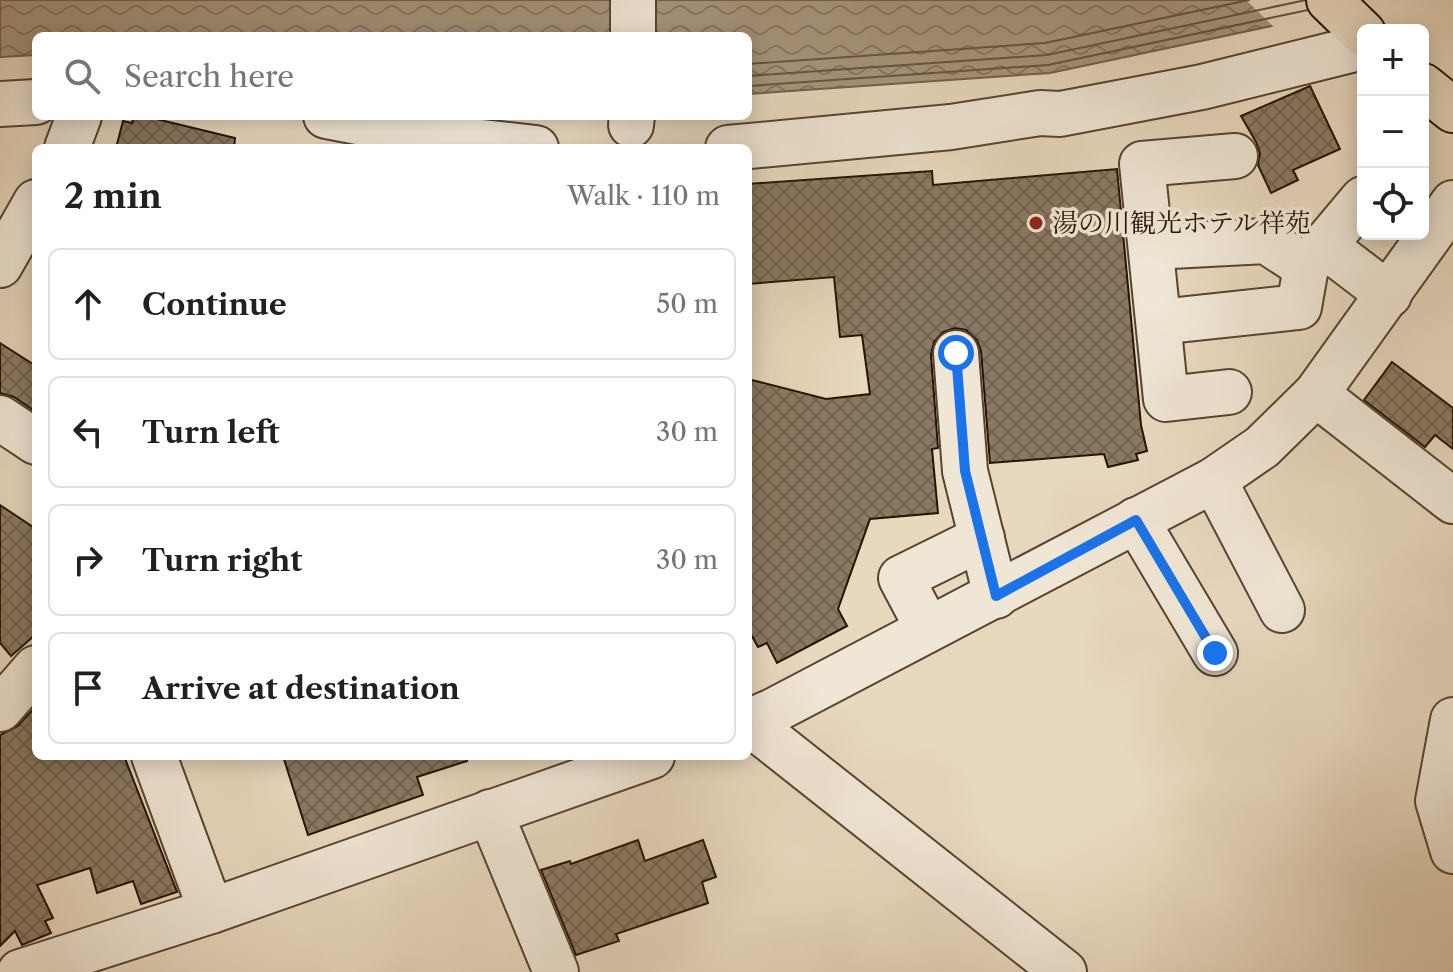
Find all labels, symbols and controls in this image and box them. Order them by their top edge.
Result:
map controls [1357,24,1429,240]
button: + [1357,24,1429,96]
search box [32,32,752,120]
icon: search [60,54,104,98]
text: Search here [124,58,294,95]
button: − [1357,96,1429,168]
button: locate [1357,168,1429,240]
text: 2 min [64,175,162,217]
text: Walk · 110 m [567,180,720,212]
place label: 湯の川観光ホテル祥苑 [1052,207,1311,239]
marker: 湯の川観光ホテル祥苑 [1027,214,1045,232]
icon: ahead [66,282,110,326]
text: Continue [142,286,287,323]
text: 50 m [656,288,718,320]
route start [938,335,974,371]
icon: left [66,410,110,454]
text: Turn left [142,414,279,451]
text: 30 m [656,416,718,448]
icon: right [66,538,110,582]
text: Turn right [142,542,302,579]
text: 30 m [656,544,718,576]
route end [1197,635,1233,671]
icon: arrive [66,666,110,710]
text: Arrive at destination [142,670,460,707]

